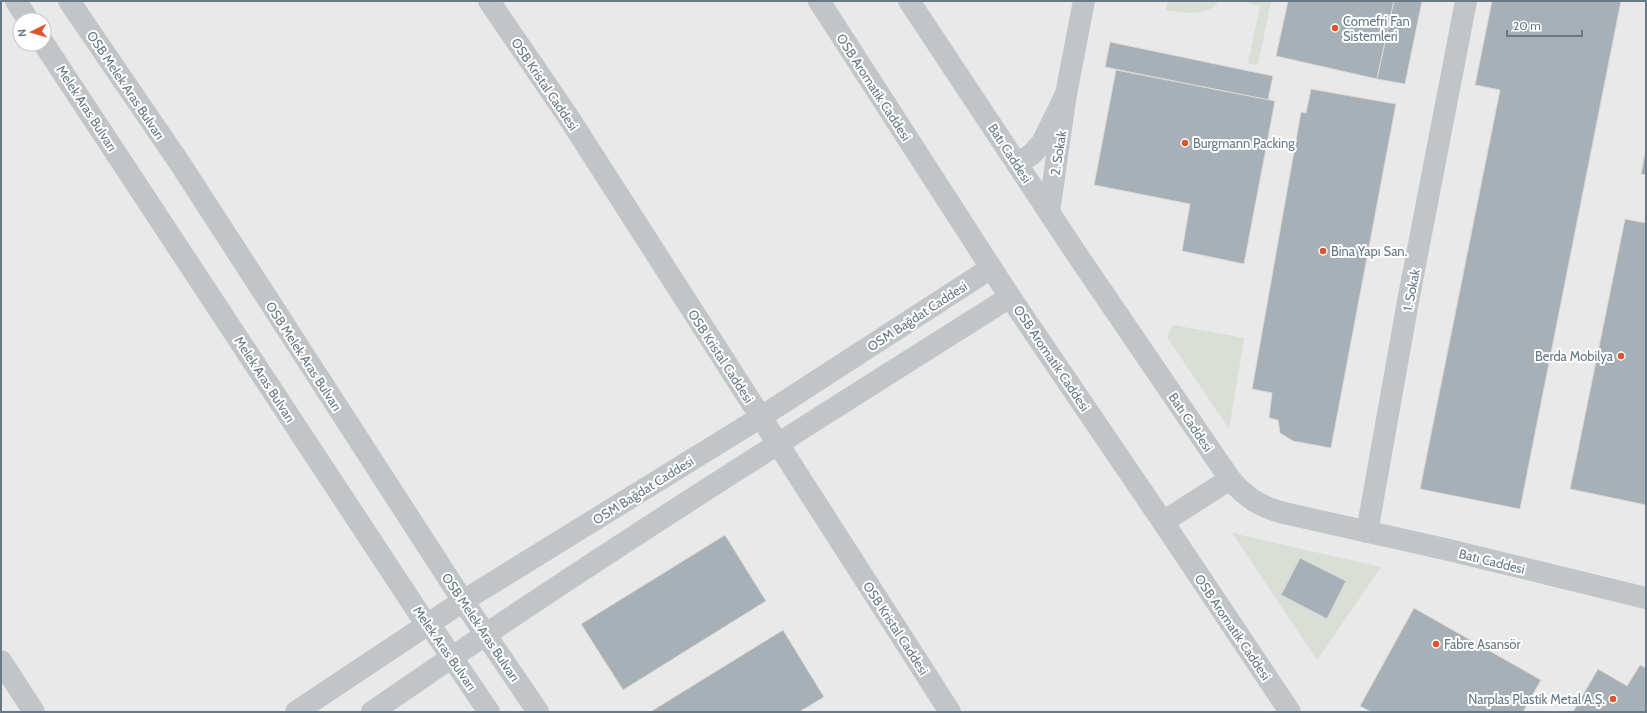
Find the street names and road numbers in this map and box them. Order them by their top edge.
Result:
street label: OSB Melek Aras Bulvarı [84,28,168,142]
street label: OSB Aromatik Caddesi [833,31,915,143]
street label: OSB Kristal Caddesi [508,35,582,133]
street label: Melek Aras Bulvarı [54,62,120,154]
street label: Batı Caddesi [985,120,1035,186]
street label: 2. Sokak [1047,129,1069,176]
street label: 1. Sokak [1399,267,1423,312]
street label: OSM Bağdat Caddesi [864,278,970,354]
street label: OSB Melek Aras Bulvarı [263,298,345,414]
street label: OSB Aromatik Caddesi [1011,302,1093,414]
street label: OSB Kristal Caddesi [685,306,757,406]
street label: Melek Aras Bulvarı [232,333,298,425]
street label: Batı Caddesi [1166,390,1216,454]
street label: OSM Bağdat Caddesi [590,453,696,527]
street label: Batı Caddesi [1457,545,1527,577]
street label: OSB Melek Aras Bulvarı [439,570,523,684]
street label: OSB Aromatik Caddesi [1192,571,1274,683]
street label: OSB Kristal Caddesi [860,578,932,678]
street label: Melek Aras Bulvarı [410,603,480,693]

